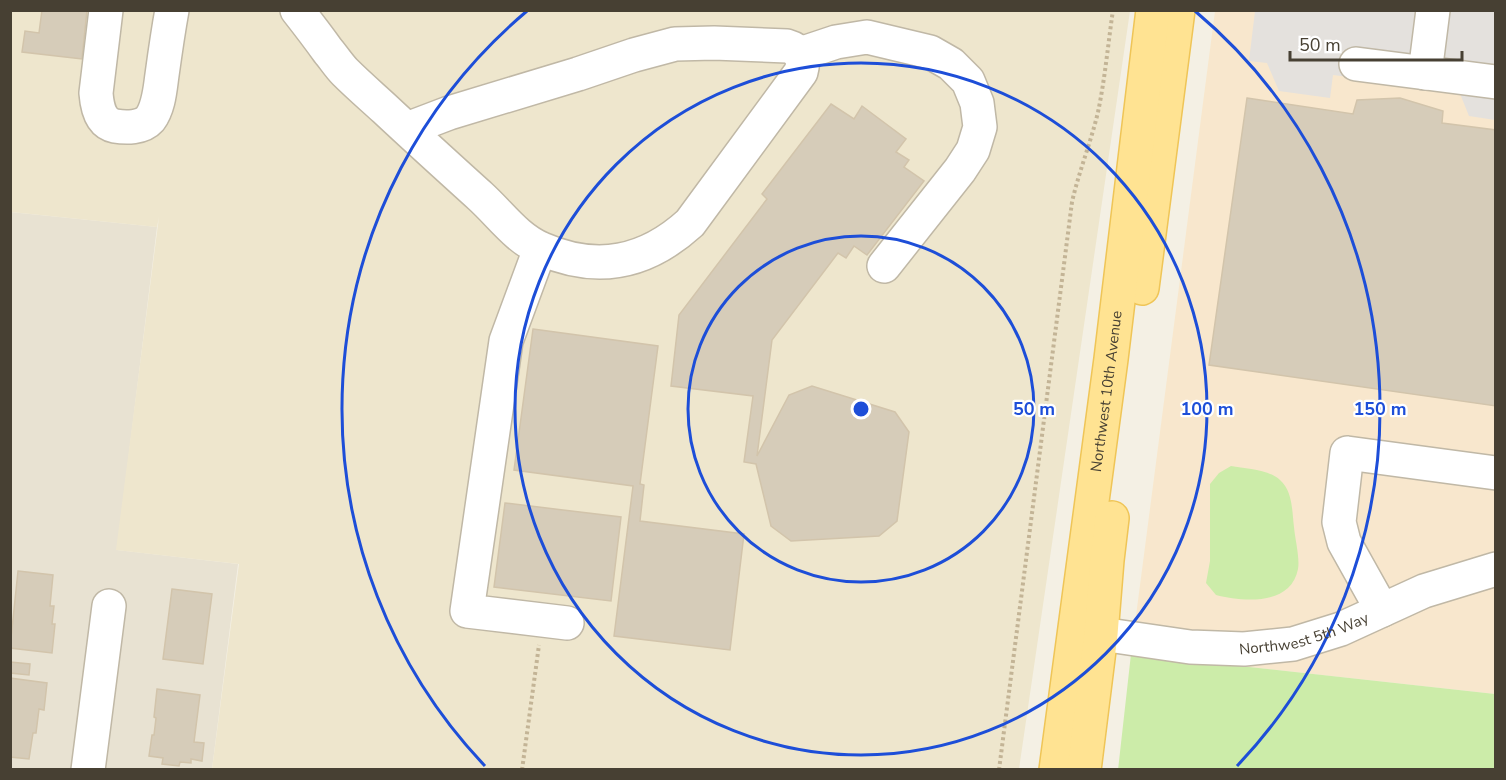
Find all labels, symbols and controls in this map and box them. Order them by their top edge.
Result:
scale bar [1290,24,1462,62]
text: 50 m [1299,33,1341,57]
street label: Northwest 10th Avenue [1086,310,1127,473]
text: 50 m [1013,397,1055,421]
text: 100 m [1180,397,1234,421]
text: 150 m [1353,397,1407,421]
centre of rings [851,399,871,419]
street label: Northwest 5th Way [1238,608,1372,659]

